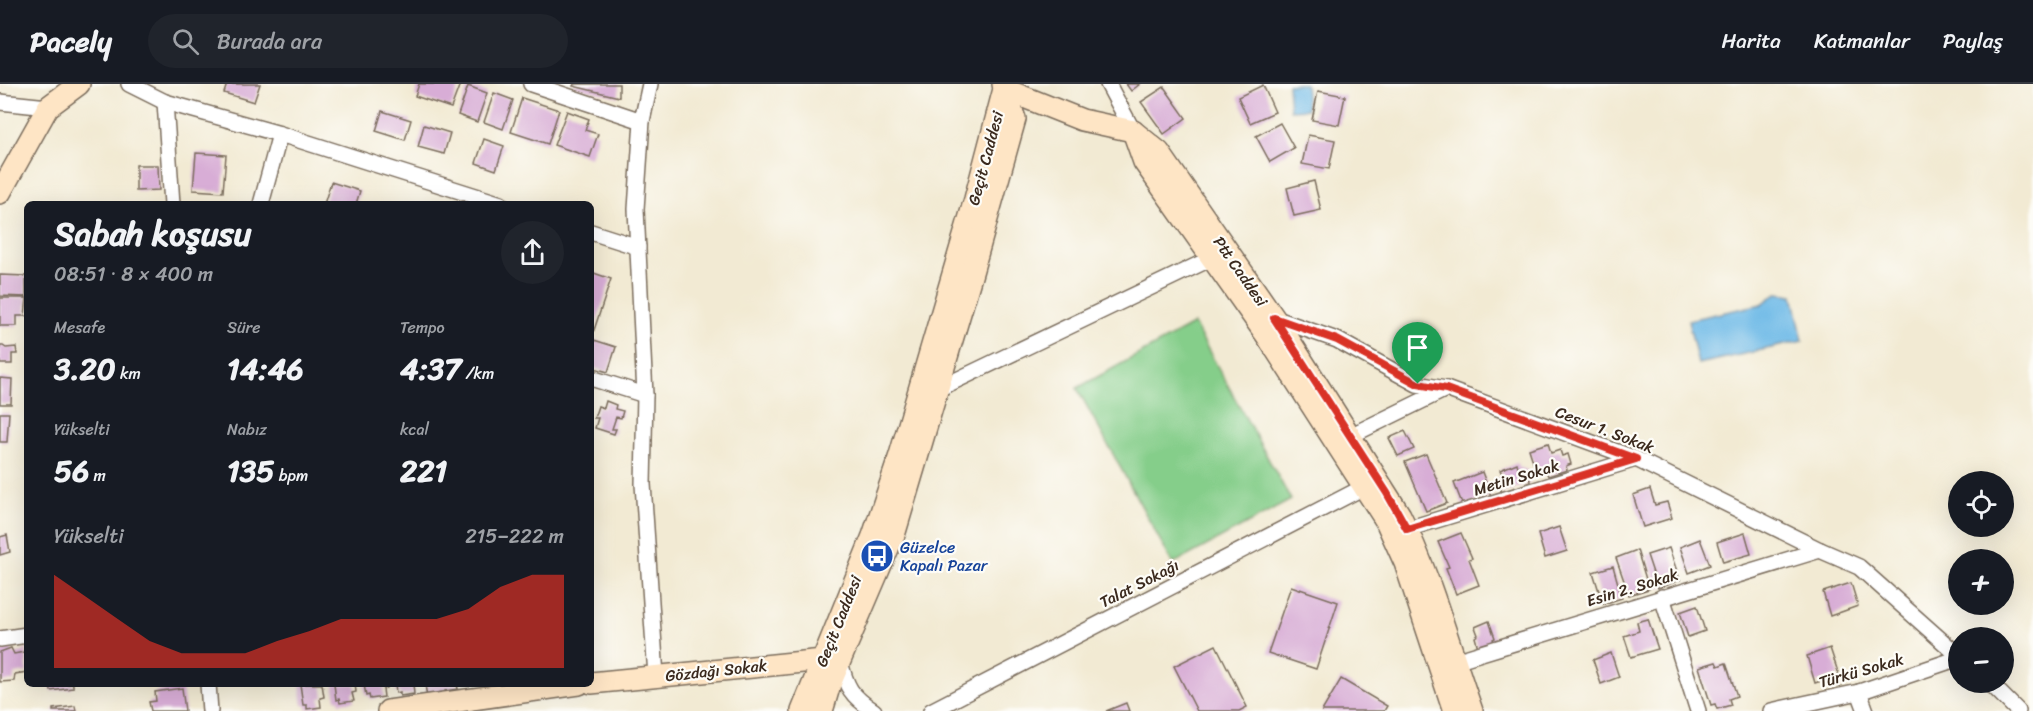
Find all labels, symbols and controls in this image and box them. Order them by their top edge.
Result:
search box [148,14,568,68]
text: Pacely [30,17,112,66]
text: Burada ara [217,22,322,61]
text: Harita [1721,22,1781,60]
text: Katmanlar [1814,22,1910,60]
text: Paylaş [1943,22,2003,60]
icon: search [169,25,202,58]
street label: Geçit Caddesi [959,107,1012,209]
text: Sabah koşusu [54,205,251,263]
button: share [501,221,564,284]
street label: Ptt Caddesi [1205,230,1276,313]
text: 08:51 · 8 × 400 m [54,257,213,292]
text: Mesafe [54,313,105,342]
text: Süre [227,313,260,342]
text: Tempo [400,313,445,342]
pin [1392,322,1443,384]
icon: arrive [1401,331,1434,364]
text: 3.20 [54,342,116,396]
text: 14:46 [227,342,303,396]
text: 4:37 [400,342,461,396]
text: km [116,359,141,388]
text: /km [461,359,494,388]
street label: Cesur 1. Sokak [1551,397,1659,462]
text: Yükselti [54,415,110,444]
text: Nabız [227,415,267,444]
text: kcal [400,415,429,444]
text: 56 [54,444,89,498]
text: 135 [227,444,275,498]
text: 221 [400,444,448,498]
street label: Metin Sokak [1470,451,1563,504]
text: m [89,461,106,490]
text: bpm [275,461,308,490]
map controls [1948,471,2014,693]
button: locate [1948,471,2014,537]
text: Yükselti [54,519,124,554]
text: 215–222 m [465,519,564,554]
place label: Güzelce Kapalı Pazar [900,533,989,580]
bus stop icon: Güzelce Kapalı Pazar [859,538,895,574]
button: + [1948,549,2014,615]
street label: Talat Sokağı [1094,551,1184,616]
street label: Esin 2. Sokak [1583,560,1682,615]
street label: Geçit Caddesi [807,570,870,671]
button: − [1948,627,2014,693]
street label: Türkü Sokak [1815,644,1907,696]
street label: Gözdağı Sokak [664,651,769,690]

